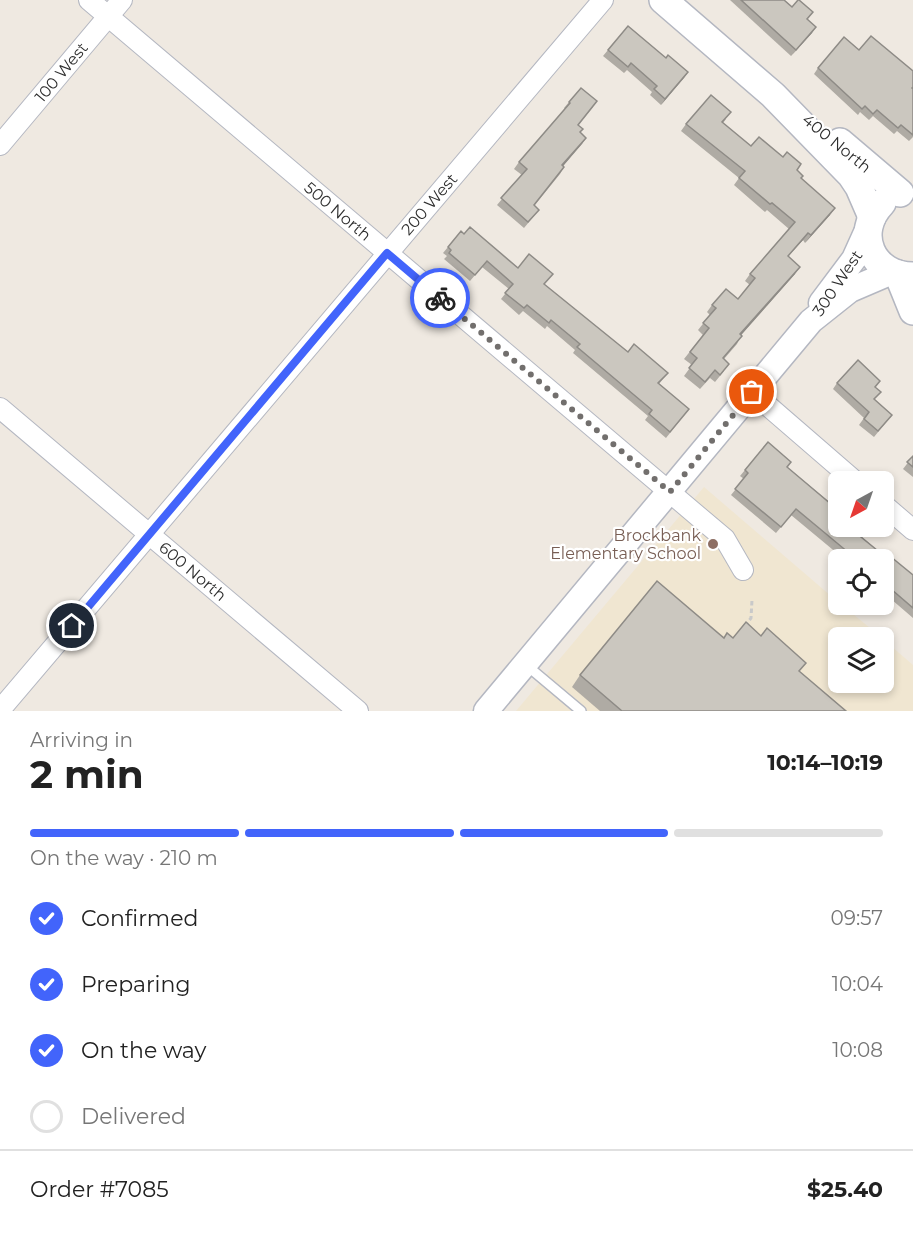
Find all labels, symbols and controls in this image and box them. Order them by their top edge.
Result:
street label: 100 West [31,38,92,106]
street label: 400 North [798,110,875,177]
street label: 200 West [398,169,462,239]
street label: 500 North [300,178,375,245]
street label: 300 West [808,246,867,320]
courier [410,268,470,328]
icon: bike [424,282,457,315]
pin [726,366,777,417]
icon: bag [735,375,768,408]
north arrow [828,471,894,537]
map controls [828,471,894,693]
place label: Brockbank Elementary School [550,526,701,563]
marker: Brockbank Elementary School [706,537,720,551]
street label: 600 North [155,538,230,605]
button: locate [828,549,894,615]
pin [46,600,97,651]
icon: home [55,609,88,642]
button: layers [828,627,894,693]
text: Arriving in [30,728,133,752]
text: 10:14–10:19 [767,749,883,776]
text: 2 min [30,750,144,798]
text: On the way · 210 m [30,846,218,870]
icon: check [30,902,63,935]
text: Confirmed [81,905,198,932]
text: 09:57 [831,906,883,930]
icon: check [30,968,63,1001]
text: Preparing [81,971,190,998]
text: 10:04 [832,972,883,996]
icon: check [30,1034,63,1067]
text: On the way [81,1037,206,1064]
text: 10:08 [832,1038,883,1062]
text: Delivered [81,1103,186,1130]
text: Order #7085 [30,1176,169,1203]
text: $25.40 [807,1176,883,1203]

